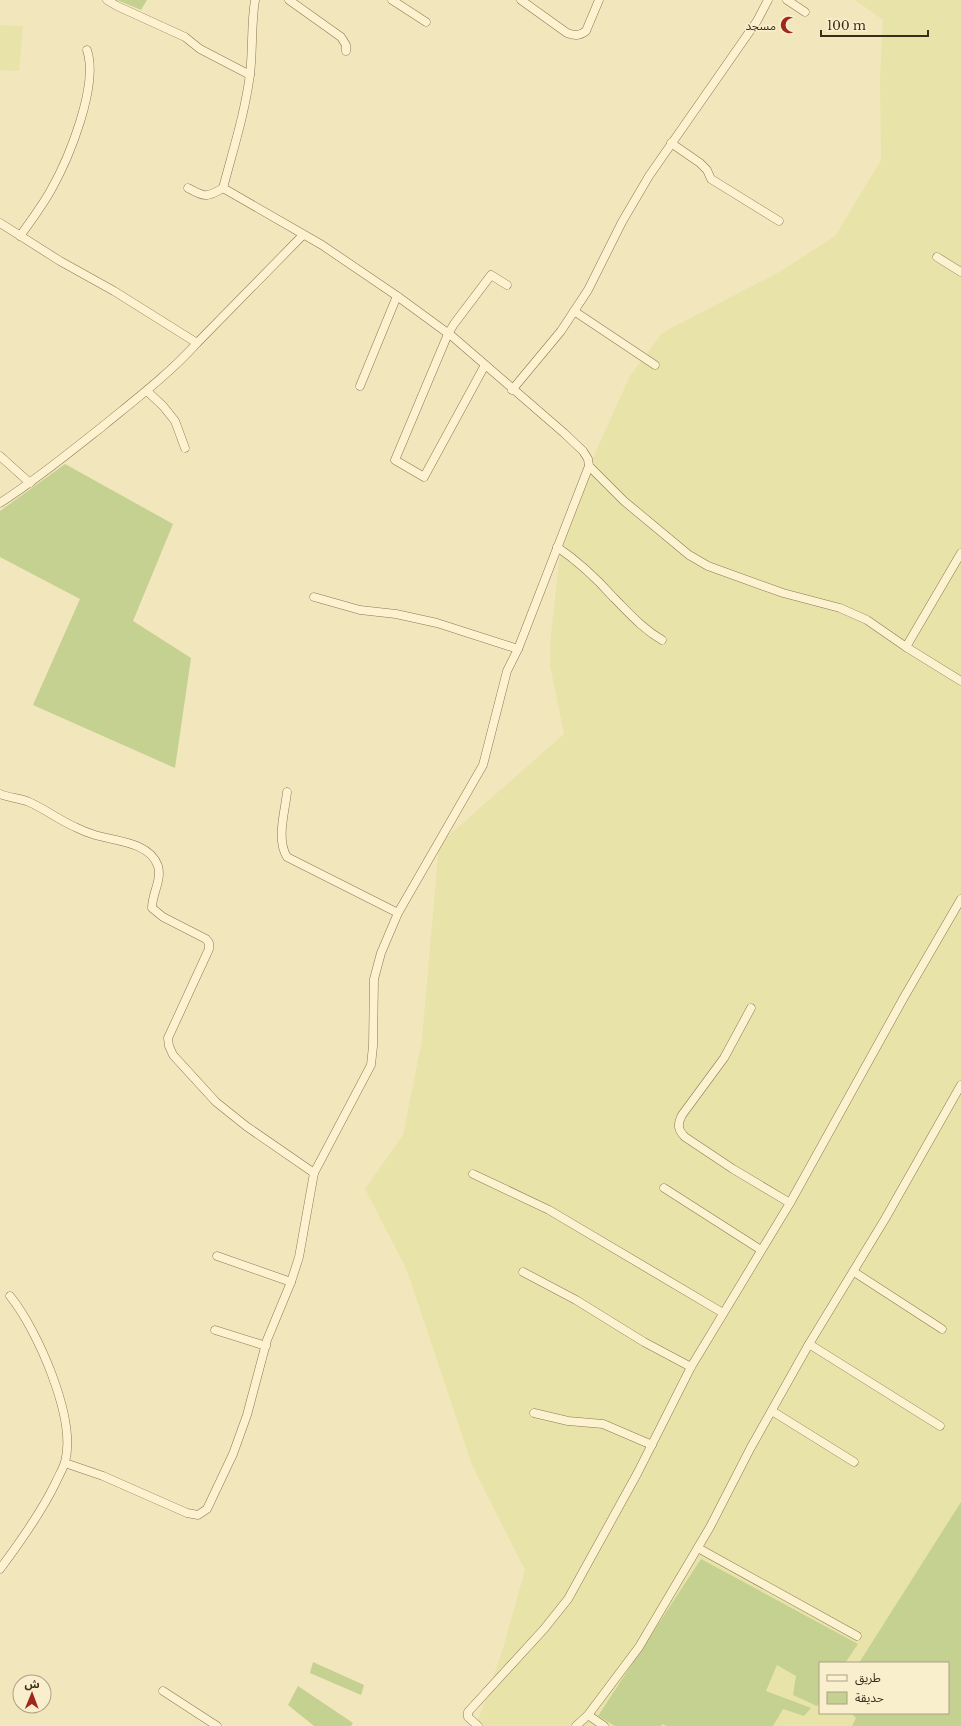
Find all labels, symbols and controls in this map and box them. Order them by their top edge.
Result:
scale bar [821,12,928,38]
mosque icon: مسجد [779,15,799,35]
place label: مسجد [745,18,776,33]
text: 100 m [827,18,866,33]
legend [819,1662,949,1714]
text: طريق [855,1670,881,1686]
north arrow [12,1674,52,1714]
text: ش [25,1677,40,1691]
text: حديقة [855,1690,884,1705]

